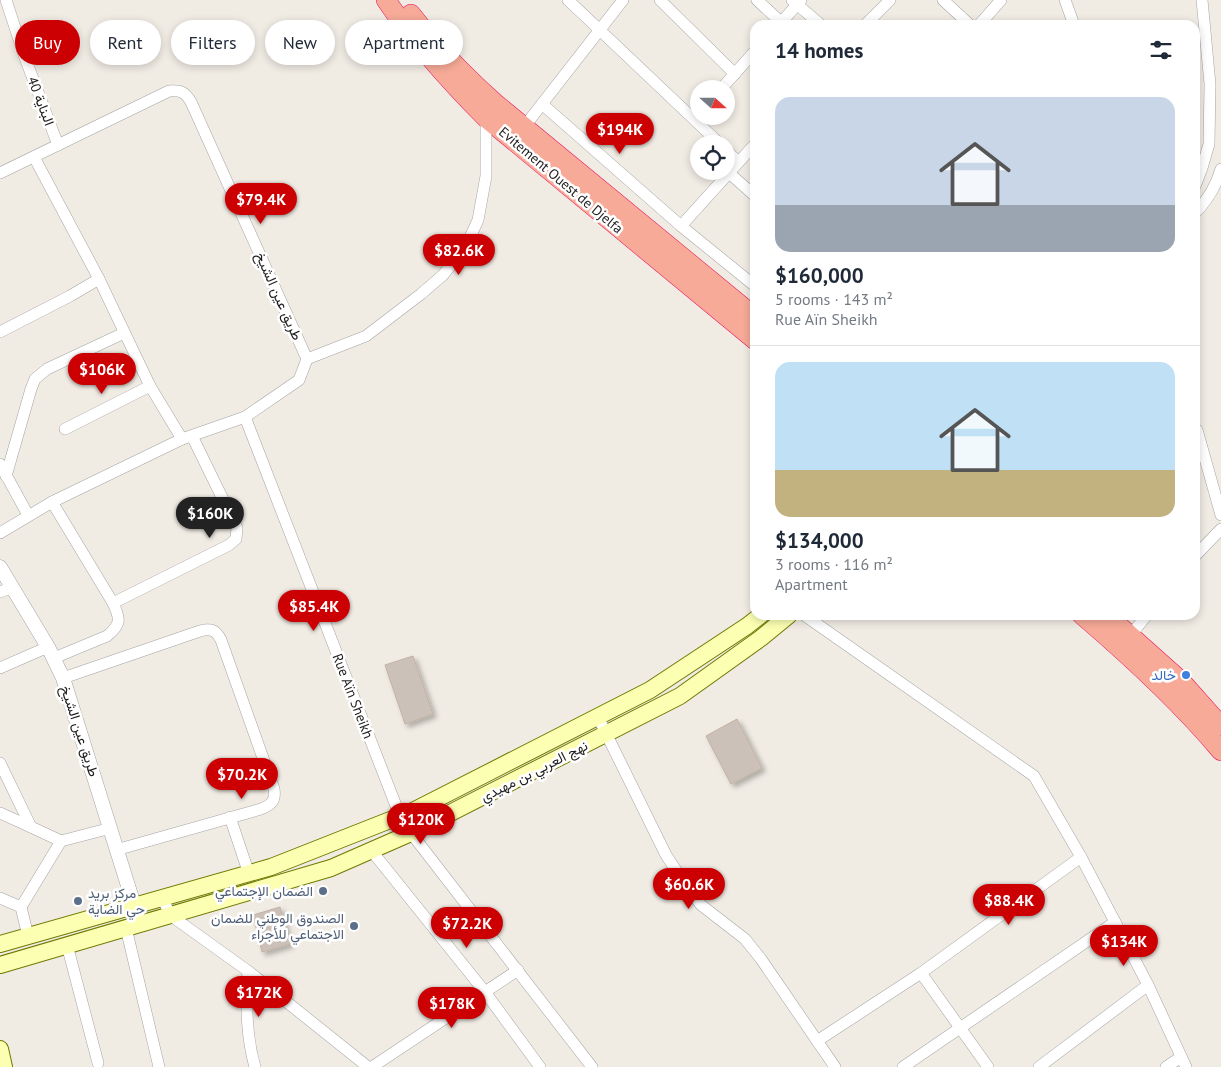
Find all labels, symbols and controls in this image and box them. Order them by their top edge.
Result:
chip: Buy [15,20,80,65]
chip: Rent [90,20,161,65]
chip: Filters [171,20,255,65]
chip: New [265,20,335,65]
chip: Apartment [345,20,463,65]
icon: filters [1147,36,1175,64]
text: 14 homes [775,37,863,64]
street label: البناية 40 [23,74,59,128]
north arrow [690,80,735,125]
map controls [690,80,735,180]
pin: $194K [585,112,655,155]
text: $194K [597,119,643,139]
street label: Evitement Ouest de Djelfa [495,123,627,237]
icon: home [930,129,1020,219]
button: locate [690,135,735,180]
pin: $79.4K [220,182,302,225]
text: $79.4K [236,189,286,209]
pin: $82.6K [418,234,500,276]
text: $82.6K [434,240,484,260]
street label: طريق عين الشيخ [250,249,306,344]
text: $160,000 [775,262,864,289]
text: 5 rooms · 143 m² [775,289,893,309]
text: Rue Aïn Sheikh [775,309,878,329]
pin: $106K [67,352,137,395]
text: $106K [79,359,125,379]
icon: home [930,395,1020,485]
pin: $160K [175,496,245,539]
text: $160K [187,503,233,523]
text: $134,000 [775,527,864,554]
text: 3 rooms · 116 m² [775,554,893,574]
text: Apartment [775,574,848,594]
pin: $85.4K [273,590,355,632]
text: $85.4K [289,596,339,616]
street label: Rue Aïn Sheikh [329,651,377,741]
place label: خالد [1151,666,1176,684]
marker: خالد [1180,669,1192,681]
street label: طريق عين الشيخ [55,683,103,779]
street label: نهج العربي بن مهيدي [477,736,592,808]
pin: $70.2K [201,758,283,800]
text: $70.2K [217,764,267,784]
pin: $120K [386,802,456,845]
text: $120K [398,809,444,829]
pin: $60.6K [648,868,730,910]
text: $60.6K [664,874,714,894]
place label: الضمان الإجتماعي [215,882,313,903]
place label: مركز بريد حي الضاية [88,884,145,921]
pin: $88.4K [968,884,1050,926]
marker: الضمان الإجتماعي [317,885,329,897]
text: $88.4K [984,890,1034,910]
marker: مركز بريد حي الضاية [72,895,84,907]
pin: $72.2K [426,906,508,949]
place label: الصندوق الوطني للضمان الاجتماعي للأجراء [211,909,344,946]
text: $72.2K [442,913,492,933]
marker: الصندوق الوطني للضمان الاجتماعي للأجراء [348,920,360,932]
pin: $134K [1089,924,1159,967]
text: $134K [1101,931,1147,951]
pin: $172K [224,976,294,1018]
text: $172K [236,982,282,1002]
pin: $178K [417,986,487,1029]
text: $178K [429,993,475,1013]

